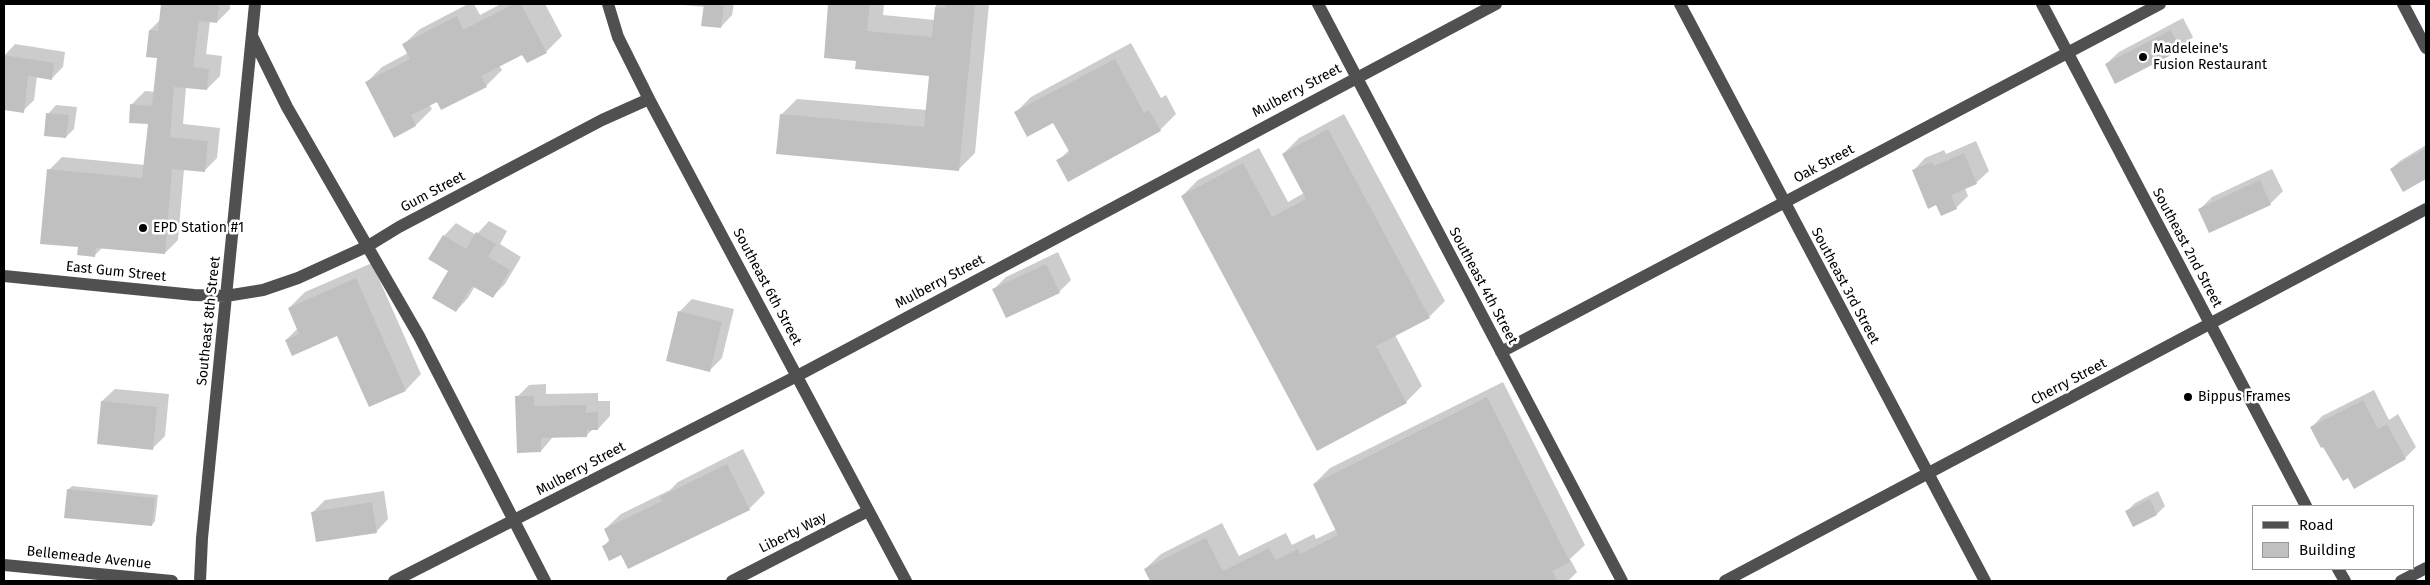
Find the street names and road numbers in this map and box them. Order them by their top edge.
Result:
street label: Mulberry Street [1250,60,1344,122]
street label: Oak Street [1791,141,1857,187]
street label: Gum Street [398,168,468,216]
street label: Southeast 2nd Street [2148,185,2226,311]
street label: Southeast 4th Street [1445,225,1521,347]
street label: Southeast 3rd Street [1807,225,1883,347]
street label: Southeast 6th Street [729,226,805,348]
street label: Mulberry Street [893,251,987,313]
street label: Southeast 8th Street [194,255,224,387]
street label: East Gum Street [65,258,167,286]
street label: Cherry Street [2028,355,2110,409]
street label: Mulberry Street [534,438,628,500]
street label: Liberty Way [757,509,829,557]
street label: Bellemeade Avenue [26,543,152,573]

